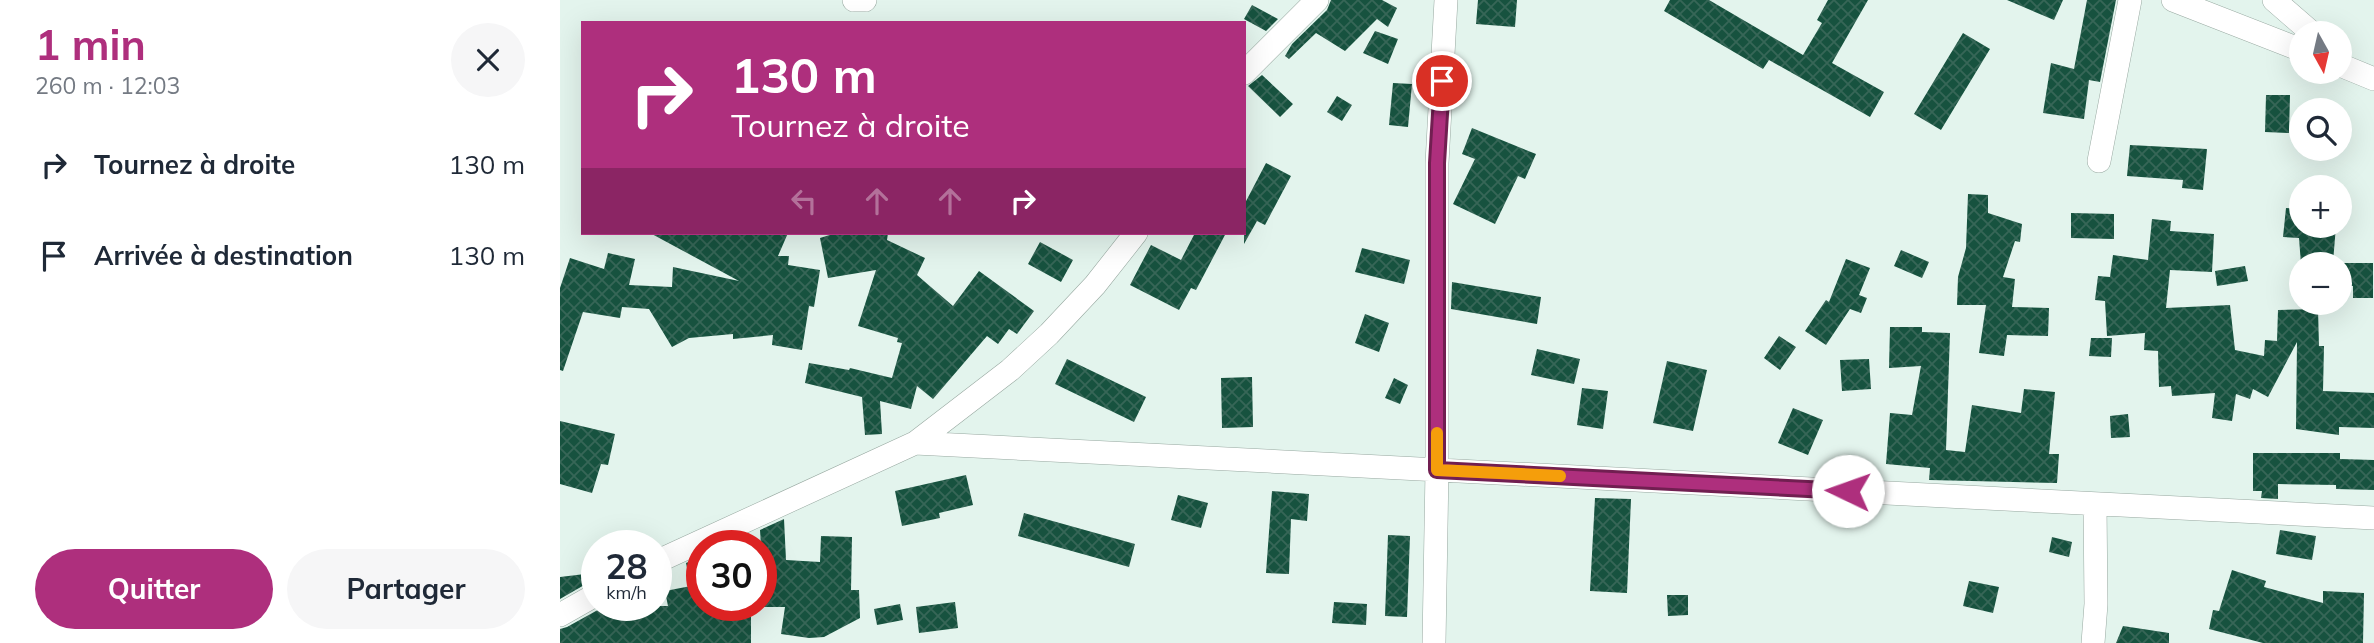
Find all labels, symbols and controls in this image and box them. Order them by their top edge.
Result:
text: 1 min [35,18,146,71]
north arrow [2289,21,2352,84]
map controls [2289,21,2352,315]
button: close [451,23,525,97]
text: 130 m [731,44,877,105]
icon: right [616,49,707,140]
pin [1412,51,1472,111]
icon: arrive [1423,62,1461,100]
text: 260 m · 12:03 [35,71,180,100]
button: search [2289,98,2352,161]
text: Tournez à droite [731,105,970,145]
icon: right [35,146,73,184]
text: Tournez à droite [94,148,295,181]
text: 130 m [449,148,525,181]
button: + [2289,175,2352,238]
icon: left [785,182,823,220]
icon: ahead [858,182,896,220]
icon: ahead [931,182,969,220]
icon: right [1004,182,1042,220]
icon: arrive [35,237,73,275]
text: Arrivée à destination [94,239,353,272]
text: 130 m [449,239,525,272]
button: − [2289,252,2352,315]
position arrow [1811,454,1885,528]
speed limit sign: 30 [686,530,777,621]
text: 28 [605,544,648,588]
button: Quitter [35,549,273,629]
button: Partager [287,549,525,629]
text: km/h [606,581,647,604]

